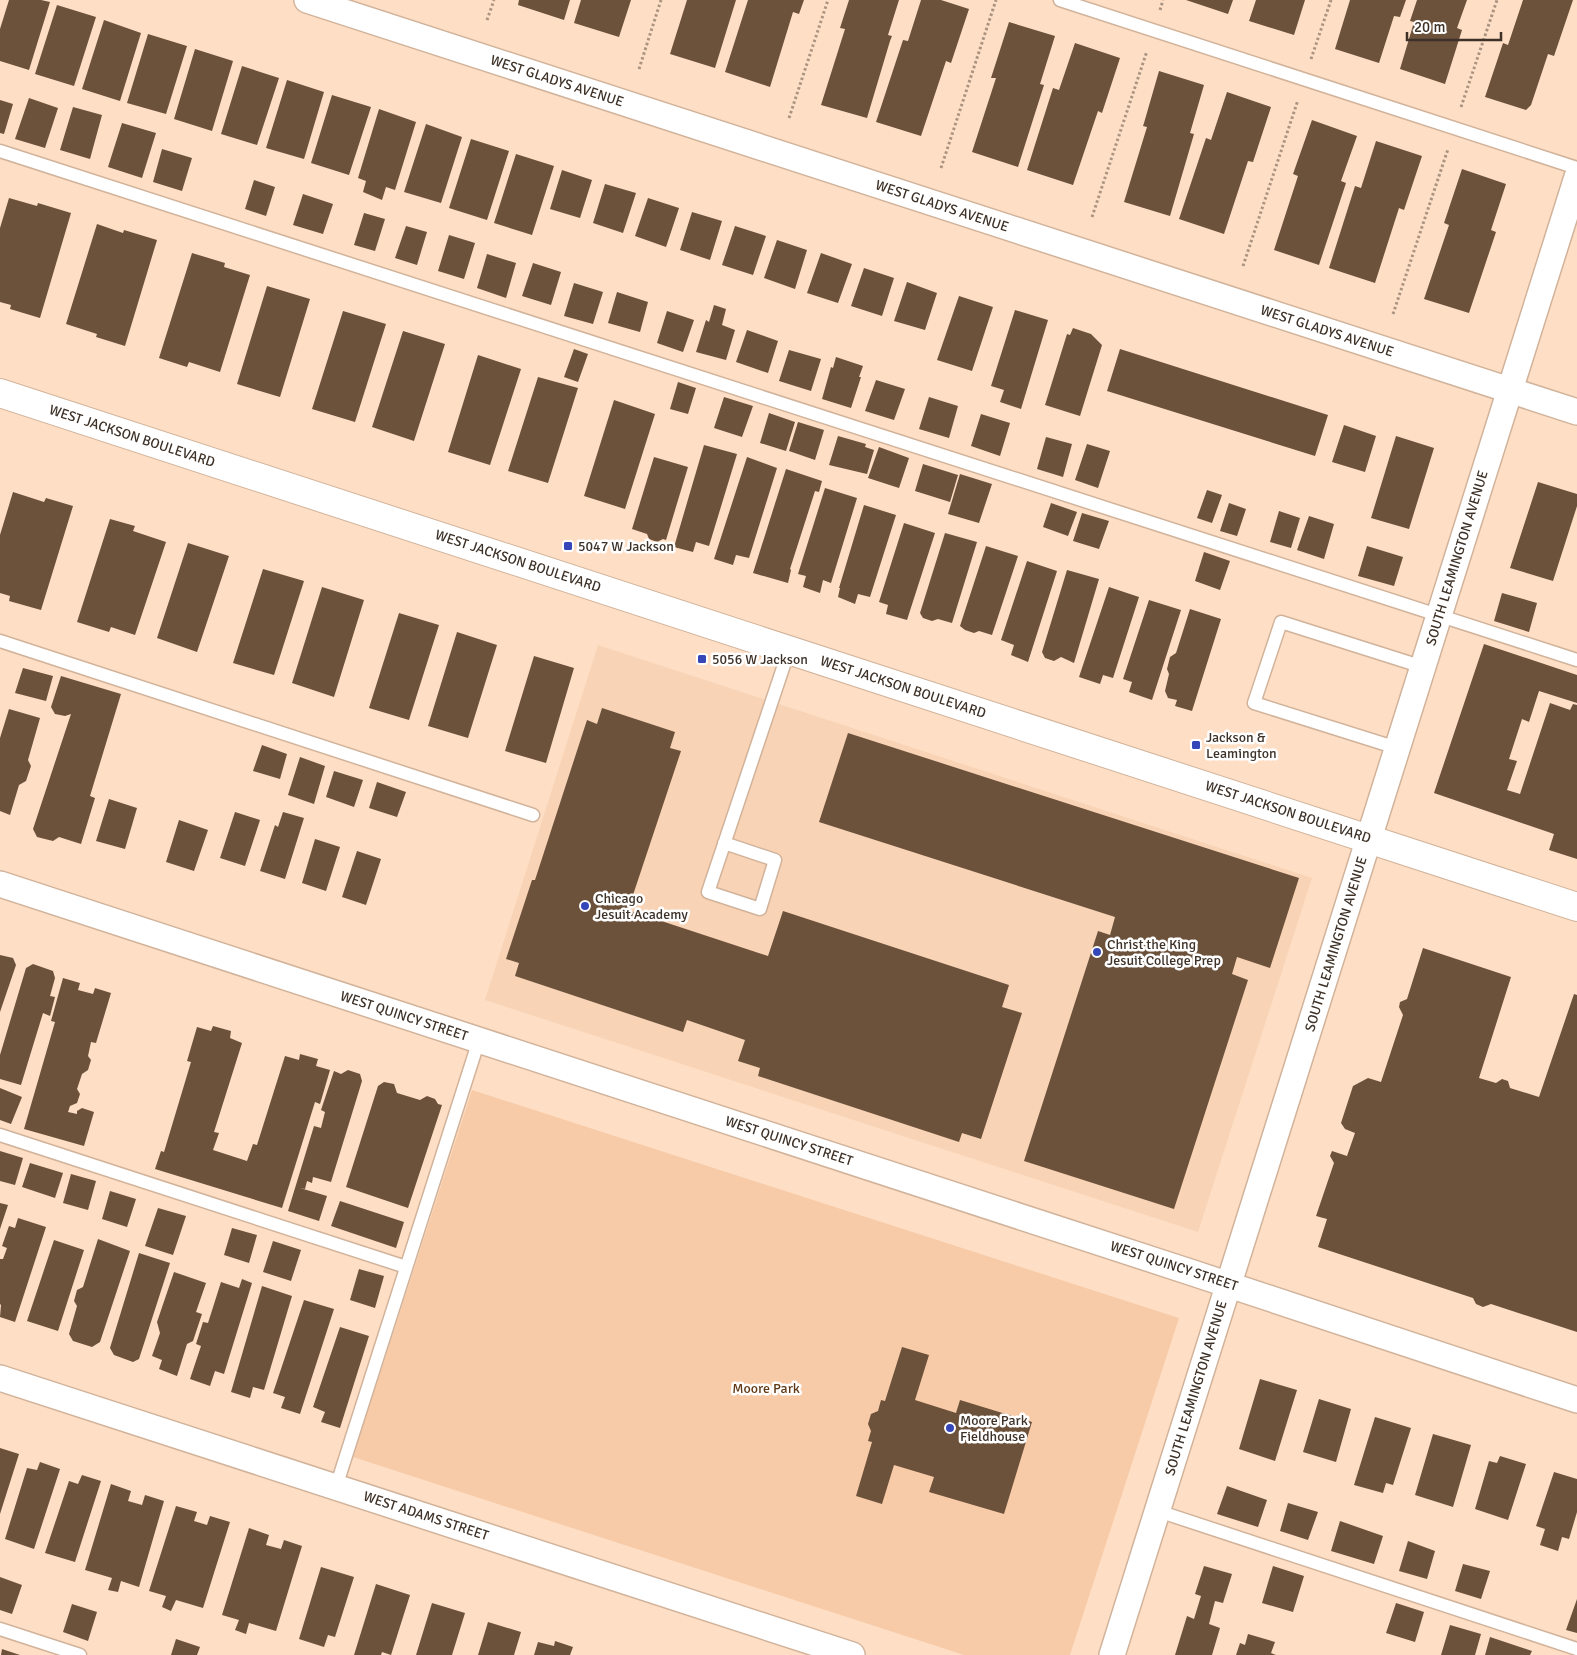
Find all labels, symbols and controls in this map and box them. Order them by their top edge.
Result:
scale bar [1407,10,1501,42]
text: 20 m [1414,18,1445,36]
street label: WEST GLADYS AVENUE [488,51,626,111]
street label: WEST GLADYS AVENUE [873,176,1011,236]
street label: WEST GLADYS AVENUE [1258,301,1396,361]
street label: WEST JACKSON BOULEVARD [47,401,217,471]
street label: SOUTH LEAMINGTON AVENUE [1422,468,1492,648]
street label: WEST JACKSON BOULEVARD [433,526,603,596]
place label: 5047 W Jackson [578,538,674,555]
marker: 5047 W Jackson [562,540,574,552]
place label: 5056 W Jackson [712,651,808,668]
street label: WEST JACKSON BOULEVARD [818,652,988,722]
marker: 5056 W Jackson [696,653,708,665]
place label: Jackson & Leamington [1206,729,1277,762]
marker: Jackson & Leamington [1190,739,1202,751]
street label: WEST JACKSON BOULEVARD [1203,777,1373,847]
street label: SOUTH LEAMINGTON AVENUE [1301,854,1371,1034]
place label: Chicago Jesuit Academy [595,890,688,923]
marker: Chicago Jesuit Academy [579,900,591,912]
place label: Christ the King Jesuit College Prep [1107,936,1221,969]
marker: Christ the King Jesuit College Prep [1091,946,1103,958]
street label: WEST QUINCY STREET [338,987,470,1045]
street label: WEST QUINCY STREET [723,1112,855,1170]
street label: WEST QUINCY STREET [1108,1237,1240,1295]
street label: SOUTH LEAMINGTON AVENUE [1161,1298,1231,1478]
park label: Moore Park [732,1380,800,1397]
place label: Moore Park Fieldhouse [960,1412,1028,1445]
marker: Moore Park Fieldhouse [944,1422,956,1434]
street label: WEST ADAMS STREET [361,1488,491,1544]

